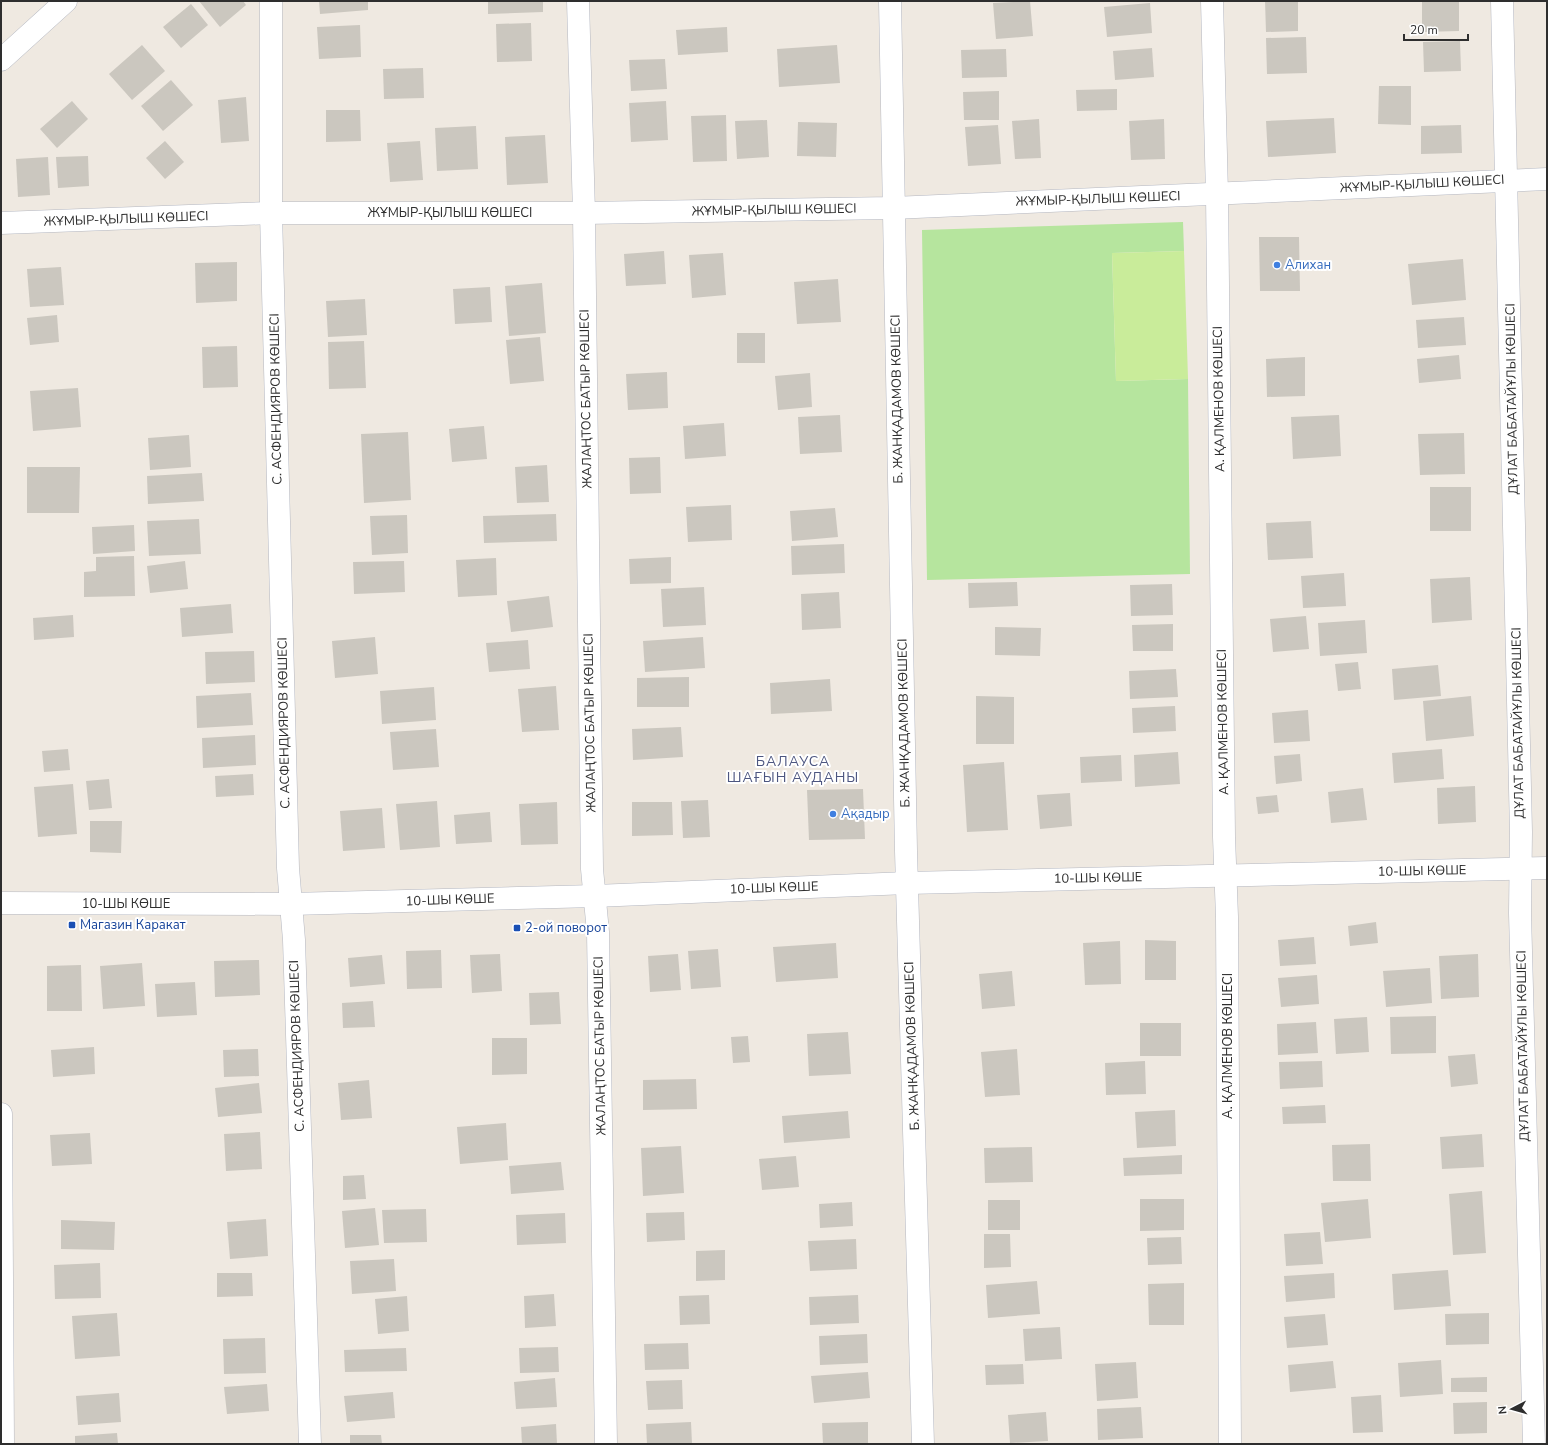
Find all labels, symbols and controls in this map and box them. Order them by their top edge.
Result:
scale bar [1404,16,1468,42]
text: 20 m [1410,22,1438,38]
street label: ЖҰМЫР-ҚЫЛЫШ КӨШЕСІ [1339,171,1505,197]
street label: ЖҰМЫР-ҚЫЛЫШ КӨШЕСІ [1015,187,1181,211]
street label: ЖҰМЫР-ҚЫЛЫШ КӨШЕСІ [691,200,857,220]
street label: ЖҰМЫР-ҚЫЛЫШ КӨШЕСІ [368,204,532,222]
street label: ЖҰМЫР-ҚЫЛЫШ КӨШЕСІ [43,207,209,231]
place label: Алихан [1285,256,1331,274]
marker: Алихан [1272,260,1282,270]
street label: ДҰЛАТ БАБАТАЙҰЛЫ КӨШЕСІ [1500,303,1523,495]
street label: ЖАЛАҢТОС БАТЫР КӨШЕСІ [575,309,597,489]
street label: С. АСФЕНДИЯРОВ КӨШЕСІ [266,313,286,485]
street label: Б. ЖАНҚАДАМОВ КӨШЕСІ [887,314,907,484]
street label: А. ҚАЛМЕНОВ КӨШЕСІ [1209,326,1229,472]
street label: ДҰЛАТ БАБАТАЙҰЛЫ КӨШЕСІ [1506,627,1529,819]
street label: ЖАЛАҢТОС БАТЫР КӨШЕСІ [579,633,601,813]
street label: С. АСФЕНДИЯРОВ КӨШЕСІ [274,637,294,809]
street label: Б. ЖАНҚАДАМОВ КӨШЕСІ [894,638,914,808]
street label: А. ҚАЛМЕНОВ КӨШЕСІ [1213,649,1233,795]
district label: БАЛАУСА ШАҒЫН АУДАНЫ [727,752,859,787]
place label: Ақадыр [841,805,890,823]
marker: Ақадыр [828,809,838,819]
street label: 10-ШЫ КӨШЕ [1377,861,1467,881]
street label: 10-ШЫ КӨШЕ [1053,868,1143,888]
street label: 10-ШЫ КӨШЕ [729,877,819,899]
street label: 10-ШЫ КӨШЕ [405,889,495,911]
street label: 10-ШЫ КӨШЕ [82,895,170,913]
place label: Магазин Каракат [80,916,186,934]
place label: 2-ой поворот [525,919,607,937]
marker: Магазин Каракат [67,920,77,930]
marker: 2-ой поворот [512,923,522,933]
street label: ДҰЛАТ БАБАТАЙҰЛЫ КӨШЕСІ [1511,950,1534,1142]
street label: ЖАЛАҢТОС БАТЫР КӨШЕСІ [589,956,611,1136]
street label: С. АСФЕНДИЯРОВ КӨШЕСІ [285,960,309,1132]
street label: Б. ЖАНҚАДАМОВ КӨШЕСІ [900,961,924,1131]
street label: А. ҚАЛМЕНОВ КӨШЕСІ [1219,973,1237,1119]
north arrow [1492,1389,1532,1429]
text: N [1495,1405,1510,1415]

